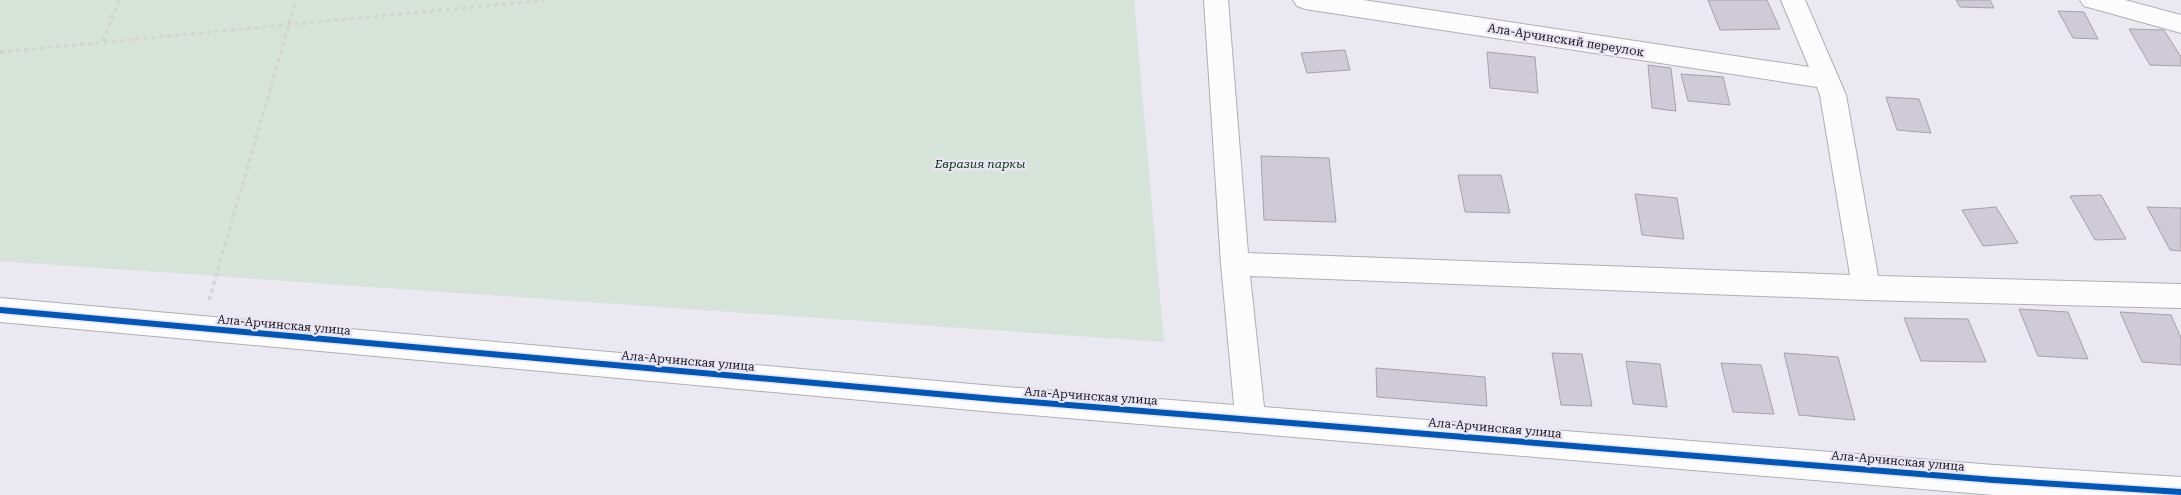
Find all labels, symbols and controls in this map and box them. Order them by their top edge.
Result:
street label: Ала-Арчинский переулок [1487,21,1646,59]
park label: Евразия паркы [934,157,1025,171]
street label: Ала-Арчинская улица [217,312,352,338]
street label: Ала-Арчинская улица [621,348,756,374]
street label: Ала-Арчинская улица [1024,384,1159,408]
street label: Ала-Арчинская улица [1428,415,1563,441]
street label: Ала-Арчинская улица [1831,448,1966,474]

